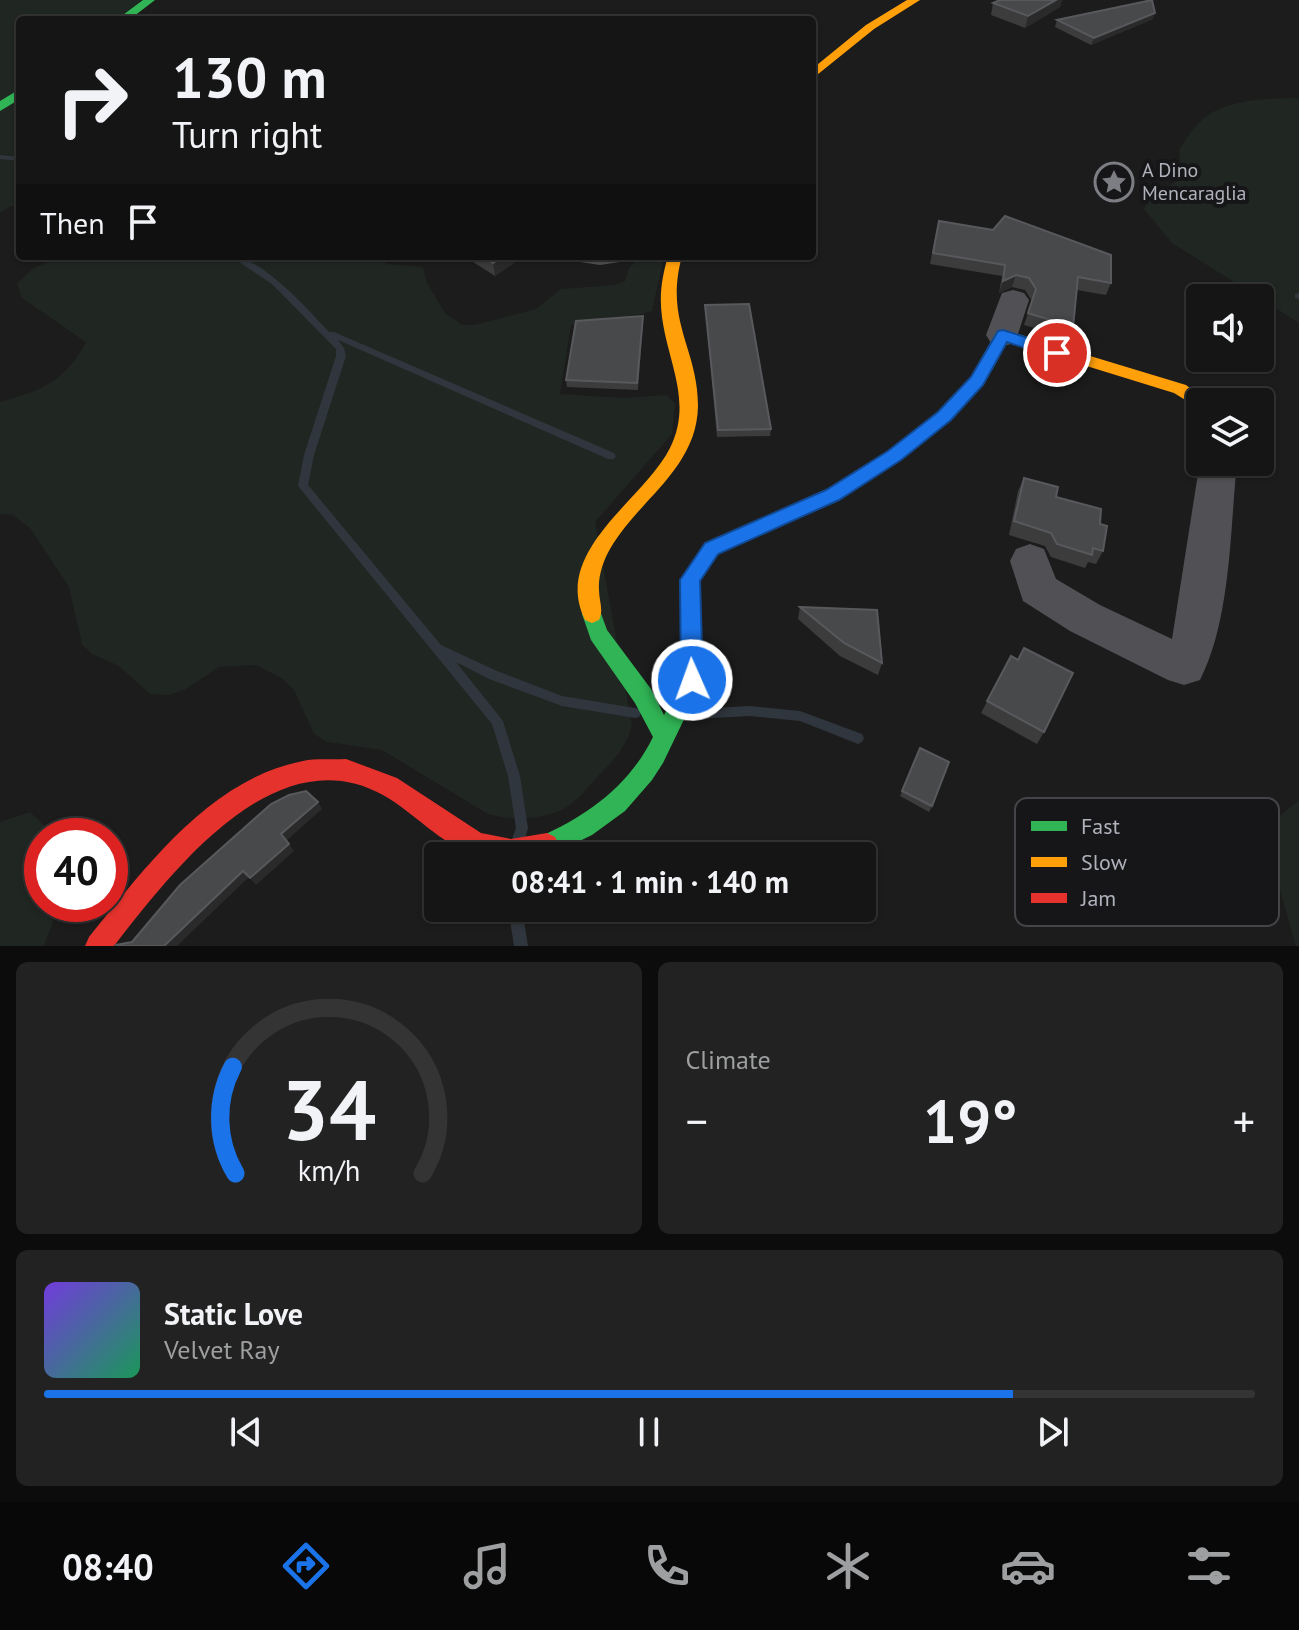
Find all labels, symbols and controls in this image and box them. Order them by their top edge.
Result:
text: 130 m [172,41,327,113]
icon: right [40,48,144,152]
text: Turn right [172,111,322,158]
place label: A Dino Mencaraglia [1142,157,1246,206]
place icon: A Dino Mencaraglia [1093,161,1135,203]
icon: arrive [121,200,165,244]
text: Then [40,203,105,242]
map controls [1186,284,1274,476]
button: sound [1186,284,1274,372]
pin [1023,319,1091,387]
icon: arrive [1035,331,1079,375]
button: layers [1186,388,1274,476]
position arrow [650,638,734,722]
legend [1015,798,1279,926]
text: Fast [1081,812,1121,840]
speed limit sign: 40 [24,818,128,922]
text: Slow [1081,848,1127,876]
text: 08:41 · 1 min · 140 m [511,862,789,901]
text: Jam [1080,884,1116,912]
text: Climate [686,1043,771,1076]
text: 34 [282,1055,376,1163]
text: 19° [923,1082,1017,1160]
text: − [686,1092,708,1149]
text: + [1233,1092,1255,1149]
text: km/h [297,1152,360,1189]
text: Static Love [164,1294,303,1333]
text: Velvet Ray [164,1333,280,1366]
icon: previous [224,1410,268,1454]
icon: pause [627,1410,671,1454]
icon: next [1031,1410,1075,1454]
icon: directions [278,1538,334,1594]
icon: music [459,1538,515,1594]
icon: phone [639,1538,695,1594]
icon: climate [820,1538,876,1594]
icon: car [1000,1538,1056,1594]
icon: filters [1181,1538,1237,1594]
text: 08:40 [62,1543,154,1590]

